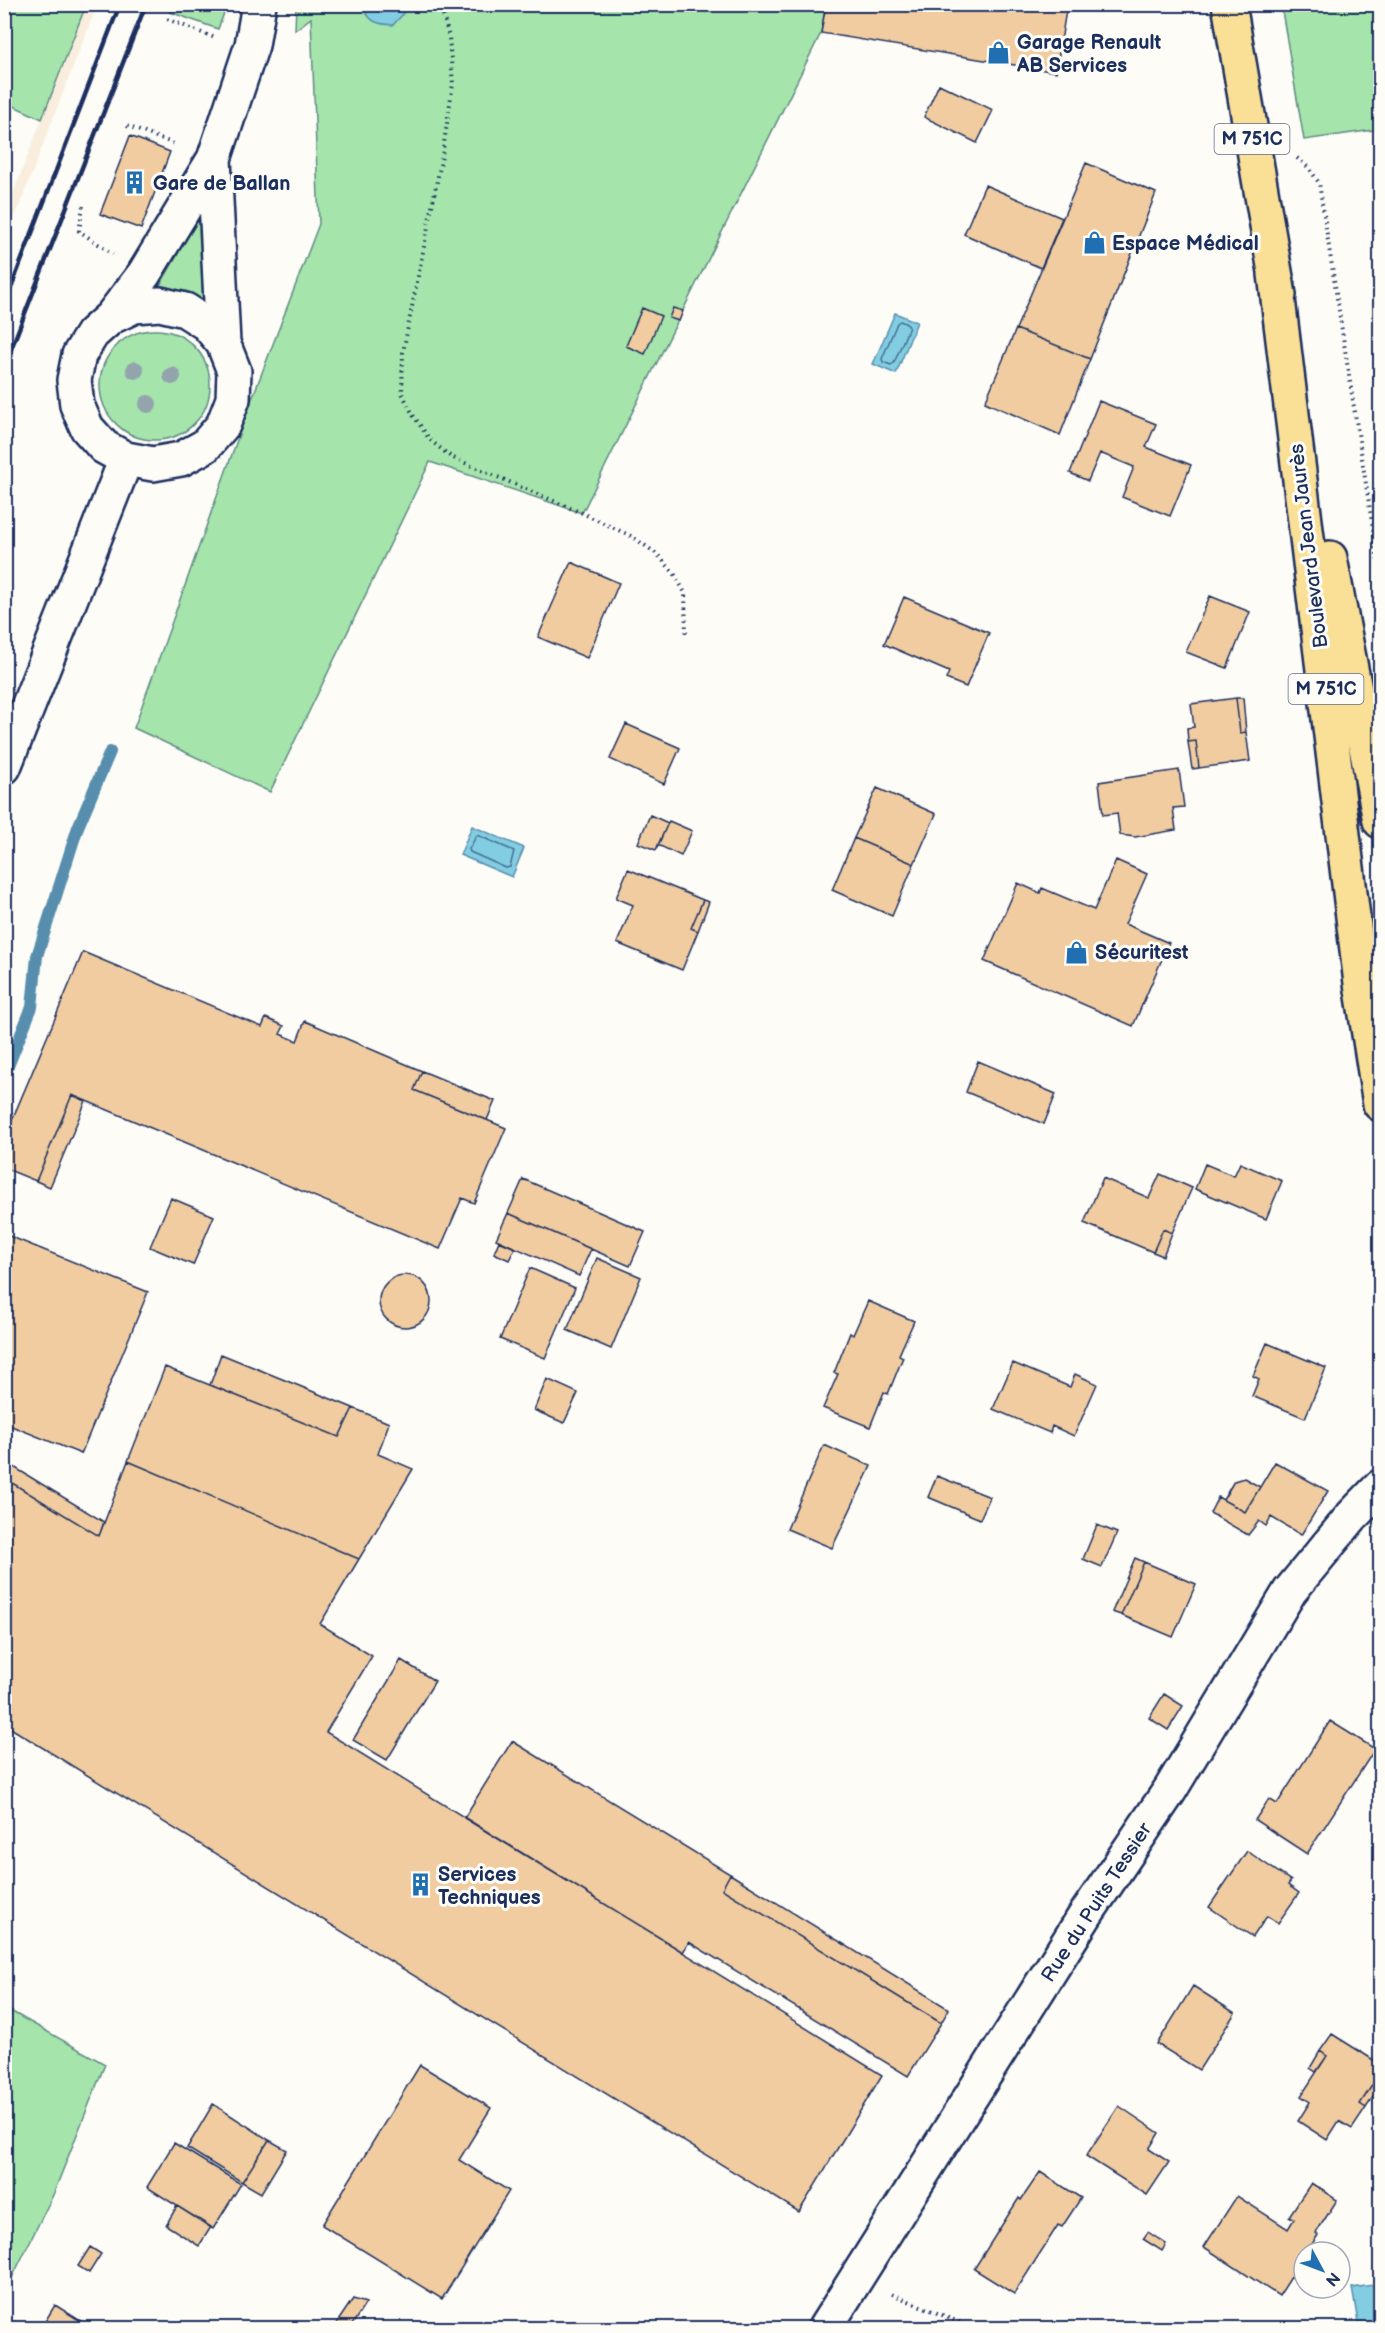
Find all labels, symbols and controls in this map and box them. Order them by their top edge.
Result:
place label: Garage Renault AB Services [1016,31,1161,78]
shop icon: Garage Renault AB Services [986,40,1012,66]
road number: M 751C [1214,124,1290,154]
building icon: Gare de Ballan [122,170,148,196]
place label: Gare de Ballan [153,172,290,196]
shop icon: Espace Médical [1081,230,1107,256]
place label: Espace Médical [1112,232,1259,256]
street label: Boulevard Jean Jaurès [1285,442,1333,649]
road number: M 751C [1288,674,1364,704]
shop icon: Sécuritest [1064,939,1090,965]
place label: Sécuritest [1095,941,1189,965]
street label: Rue du Puits Tessier [1036,1818,1158,1987]
place label: Services Techniques [438,1863,541,1910]
building icon: Services Techniques [407,1872,433,1898]
north arrow [1292,2240,1352,2300]
text: N [1321,2268,1343,2290]

